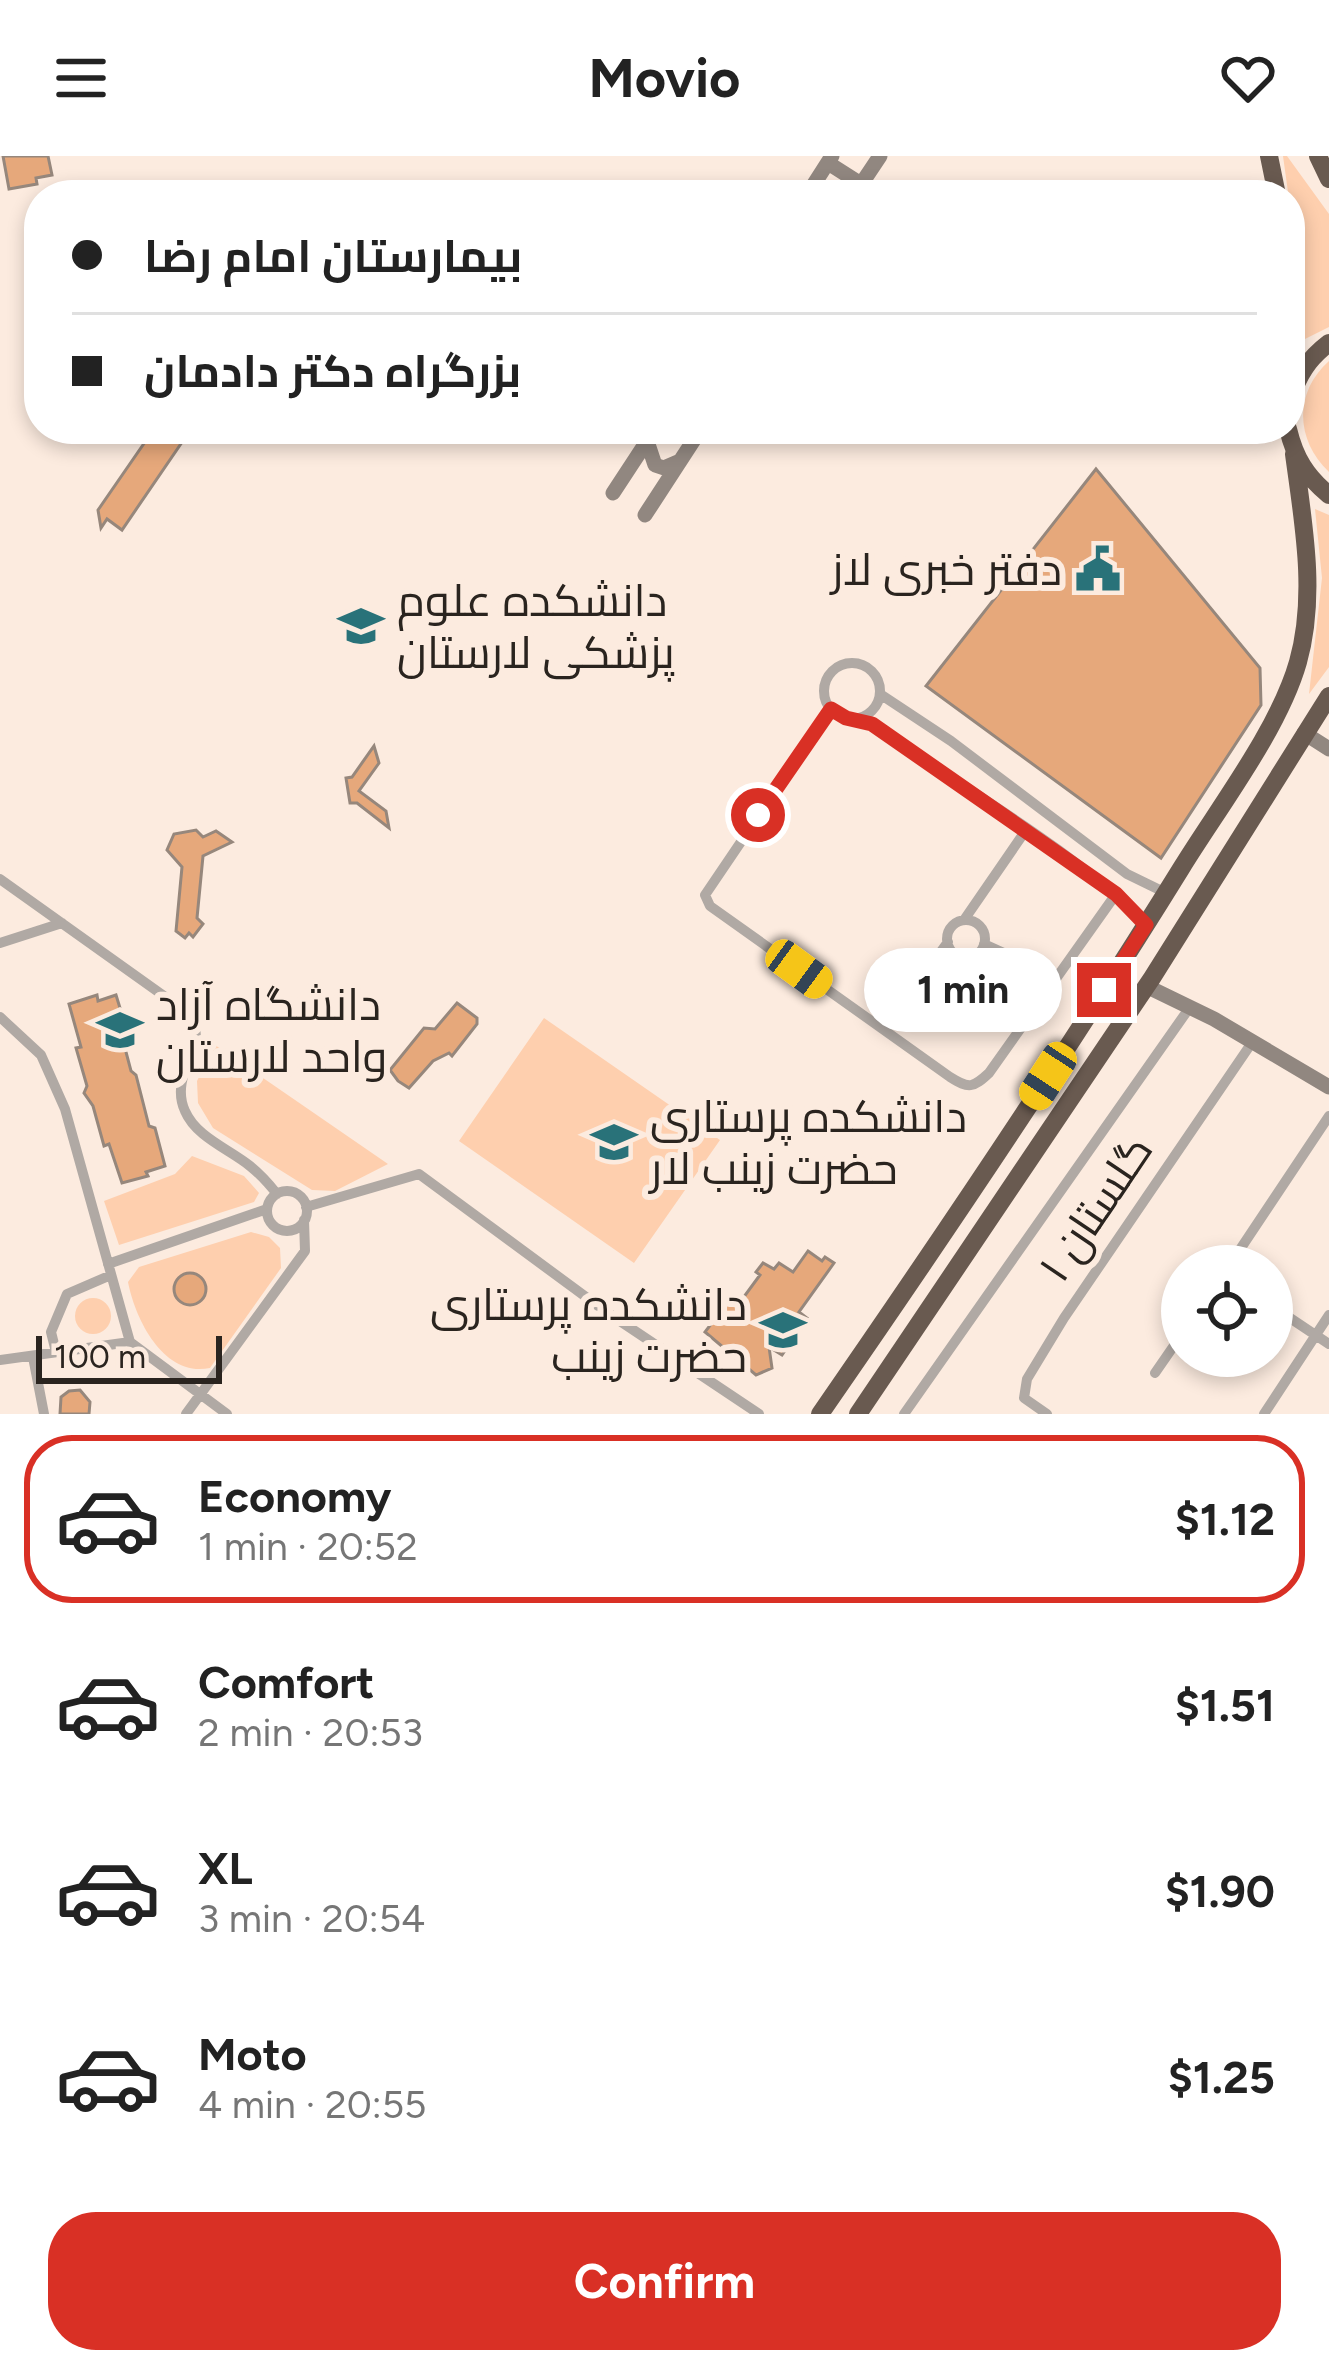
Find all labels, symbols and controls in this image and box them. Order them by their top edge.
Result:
icon: menu [48,45,114,111]
icon: heart [1215,45,1281,111]
text: Movio [588,46,741,111]
text: بیمارستان امام رضا [144,229,522,283]
text: بزرگراه دکتر دادمان [144,344,521,398]
place label: دفتر خبری لاز [828,542,1062,596]
public building icon: دفتر خبری لاز [1073,544,1123,594]
place label: دانشکده علوم پزشکی لارستان [397,573,675,682]
school or university icon: دانشکده علوم پزشکی لارستان [336,601,386,651]
route start [731,788,785,842]
car [759,933,839,1005]
callout: 1 min [864,948,1062,1032]
route end [1077,963,1131,1017]
text: 1 min [917,966,1009,1013]
place label: دانشگاه آزاد واحد لارستان [156,977,387,1083]
school or university icon: دانشگاه آزاد واحد لارستان [95,1005,145,1055]
car [1013,1036,1083,1116]
place label: دانشکده پرستاری حضرت زینب لار [647,1089,967,1195]
school or university icon: دانشکده پرستاری حضرت زینب لار [589,1117,639,1167]
street label: گلستان ۱ [1027,1125,1163,1291]
map controls [1161,1245,1293,1377]
button: locate [1161,1245,1293,1377]
place label: دانشکده پرستاری حضرت زینب [430,1277,747,1383]
school or university icon: دانشکده پرستاری حضرت زینب [758,1305,808,1355]
scale bar [36,1330,222,1383]
text: 100 m [54,1337,146,1376]
icon: car [54,1465,162,1573]
text: Economy [198,1469,391,1523]
text: $1.12 [1175,1492,1275,1546]
text: 1 min · 20:52 [198,1523,418,1570]
icon: car [54,1651,162,1759]
text: Comfort [198,1655,374,1709]
text: $1.51 [1175,1678,1275,1732]
text: 2 min · 20:53 [198,1709,423,1756]
icon: car [54,1837,162,1945]
text: XL [198,1841,253,1895]
text: $1.90 [1165,1864,1275,1918]
text: 3 min · 20:54 [198,1895,425,1942]
icon: car [54,2023,162,2131]
text: Moto [198,2027,307,2081]
text: $1.25 [1168,2050,1275,2104]
text: 4 min · 20:55 [198,2081,427,2128]
button: Confirm [48,2212,1281,2350]

